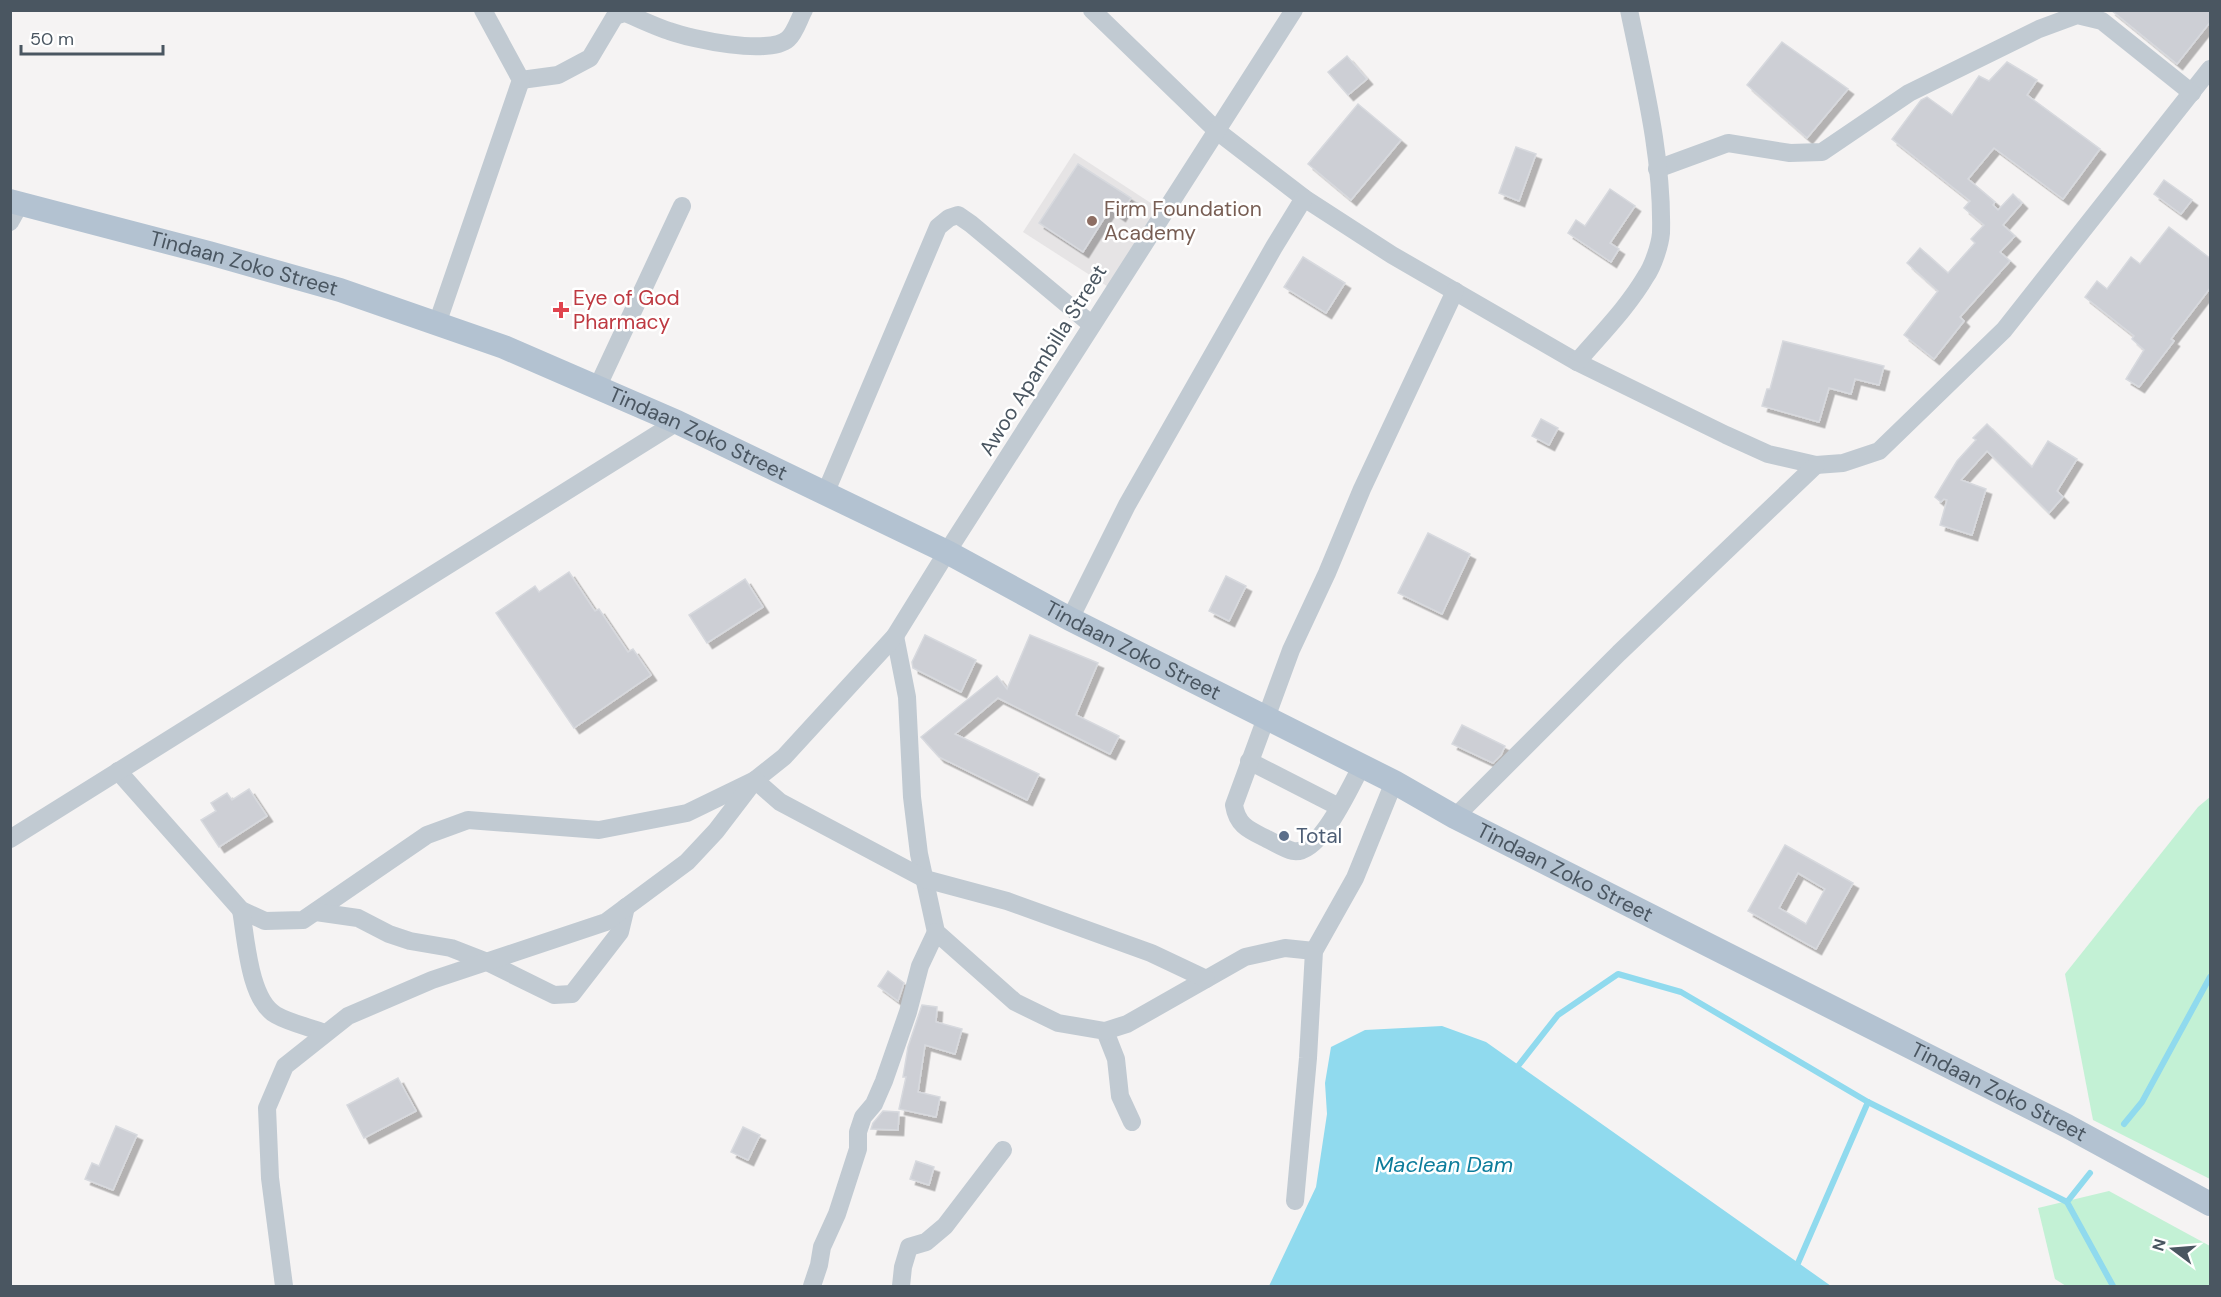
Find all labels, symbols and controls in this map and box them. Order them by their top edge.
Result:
scale bar [21,18,164,56]
text: 50 m [30,27,74,51]
place label: Firm Foundation Academy [1104,195,1262,247]
marker: Firm Foundation Academy [1085,214,1099,228]
street label: Tindaan Zoko Street [147,224,341,303]
street label: Awoo Apambilla Street [973,259,1113,461]
place label: Eye of God Pharmacy [573,284,680,336]
marker: Eye of God Pharmacy [554,303,568,317]
street label: Tindaan Zoko Street [605,380,792,487]
street label: Tindaan Zoko Street [1040,594,1226,707]
street label: Tindaan Zoko Street [1472,816,1658,929]
place label: Total [1296,822,1342,850]
marker: Total [1277,829,1291,843]
street label: Tindaan Zoko Street [1906,1035,2092,1148]
water label: Maclean Dam [1375,1150,1513,1179]
north arrow [2143,1219,2203,1279]
text: N [2147,1236,2171,1254]

